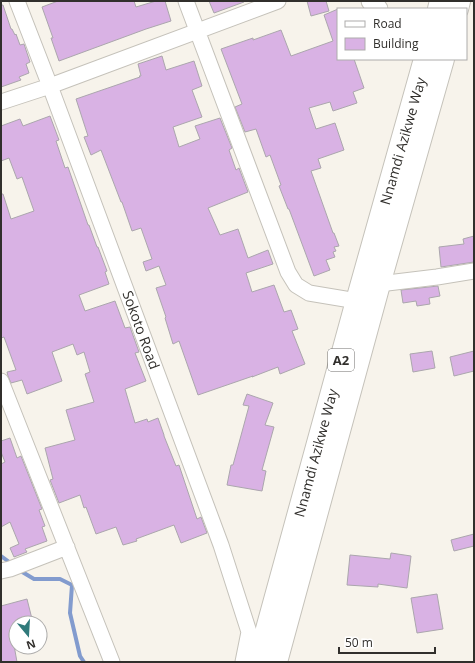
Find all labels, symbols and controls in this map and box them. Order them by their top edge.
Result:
legend [337,8,467,60]
text: Road [373,15,402,32]
text: Building [373,35,419,52]
street label: Nnamdi Azikwe Way [375,74,430,207]
street label: Sokoto Road [118,288,164,372]
road number: A2 [328,349,354,371]
street label: Nnamdi Azikwe Way [289,386,342,519]
north arrow [8,615,48,655]
scale bar [339,629,435,655]
text: 50 m [345,634,373,651]
text: N [25,636,38,654]

